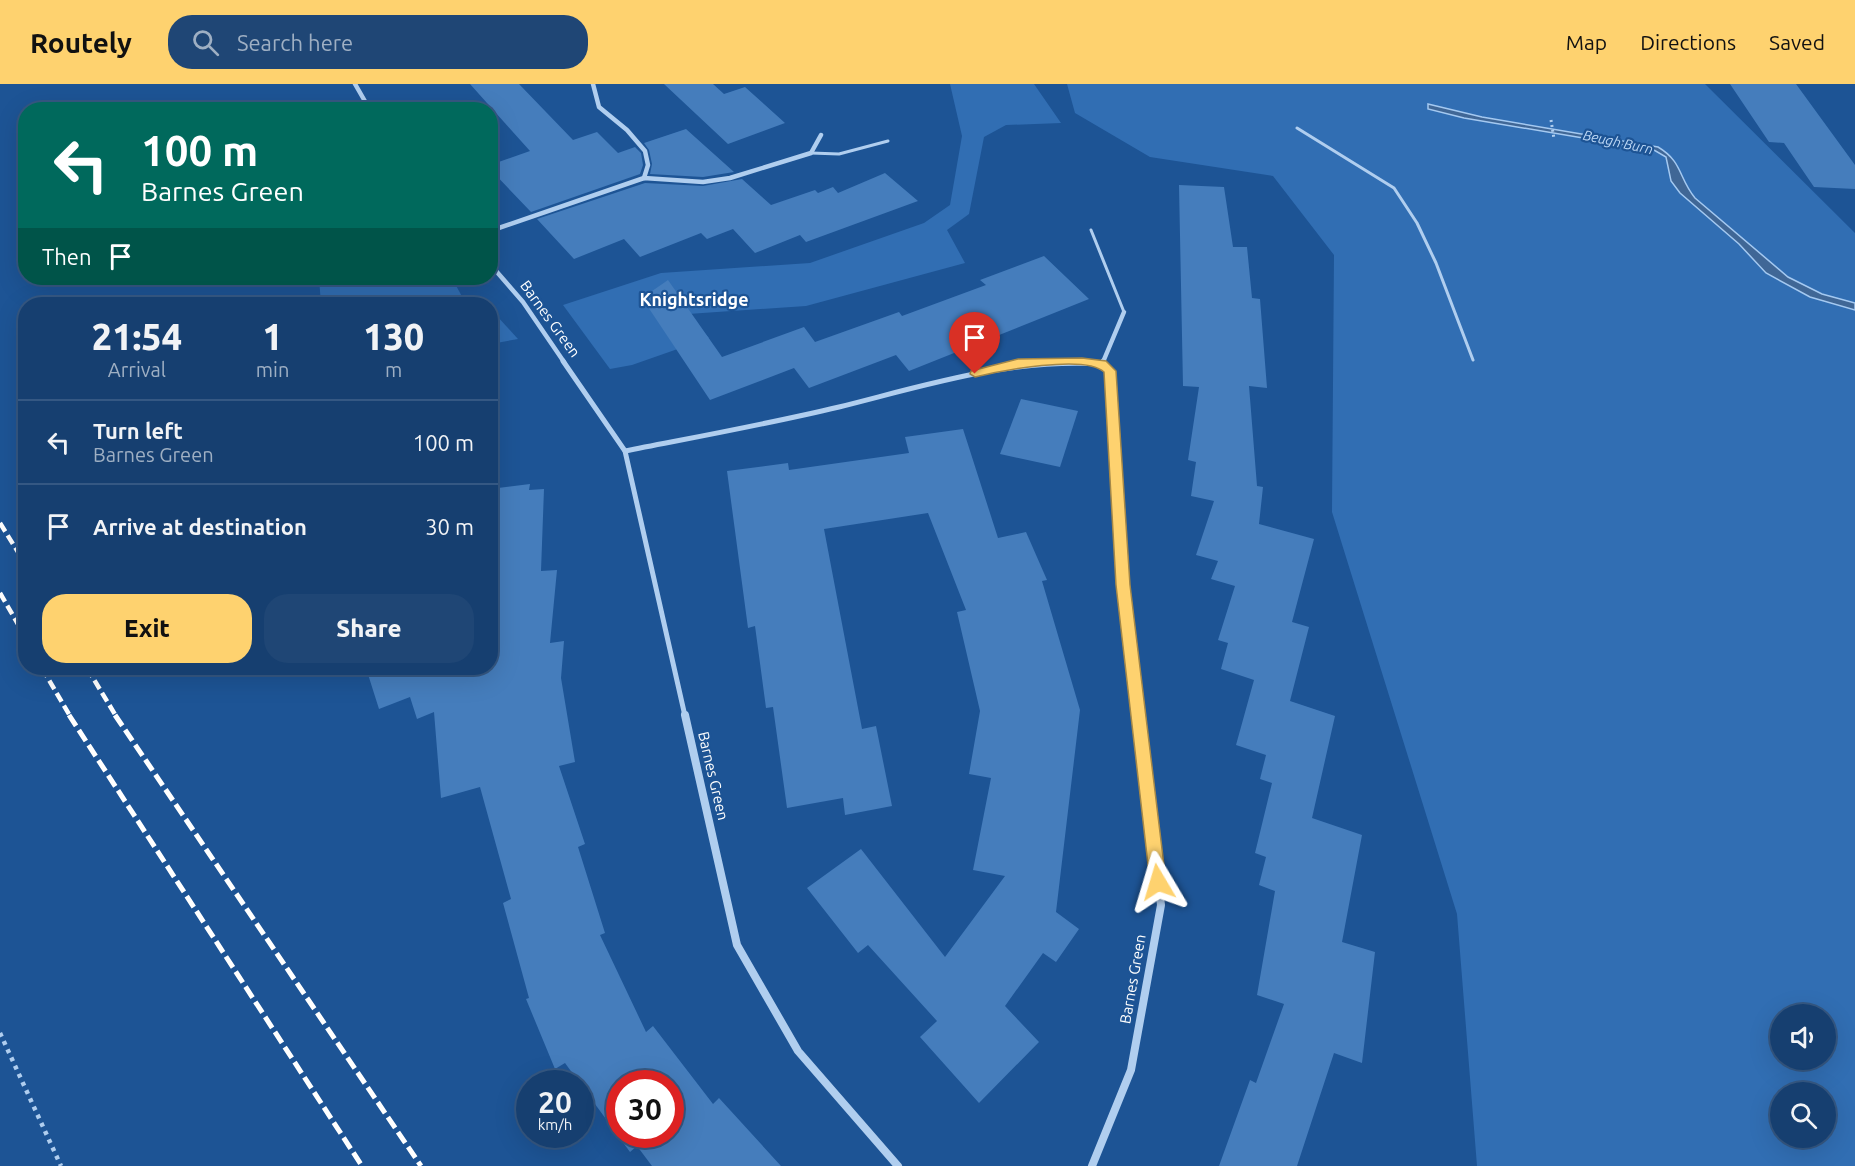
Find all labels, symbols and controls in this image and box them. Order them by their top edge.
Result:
search box [168,15,588,69]
icon: search [189,26,222,59]
text: Routely [30,27,132,58]
text: Search here [237,30,353,55]
text: Map [1566,30,1607,54]
text: Directions [1640,30,1736,54]
text: Saved [1769,30,1825,54]
icon: left [42,126,120,204]
text: 100 m [141,127,258,174]
water label: Beugh Burn [1582,127,1654,157]
text: Barnes Green [141,176,304,206]
icon: arrive [104,240,137,273]
text: Then [42,244,92,269]
street label: Barnes Green [517,277,584,360]
district label: Knightsridge [639,289,749,309]
pin [949,312,1000,374]
text: 21:54 [92,316,182,357]
text: 1 [262,316,283,357]
text: 130 [363,316,424,357]
icon: arrive [958,321,991,354]
text: Arrival [108,358,166,381]
text: min [256,358,289,381]
text: m [385,358,402,381]
text: Turn left [93,418,183,443]
icon: left [42,426,75,459]
text: 100 m [413,430,474,455]
text: Barnes Green [93,443,214,466]
icon: arrive [42,510,75,543]
text: Arrive at destination [93,514,307,539]
text: 30 m [425,514,474,539]
button: Exit [42,594,252,663]
button: Share [264,594,474,663]
street label: Barnes Green [695,730,732,822]
position arrow [1126,850,1190,914]
street label: Barnes Green [1116,933,1149,1025]
map controls [1770,1004,1836,1148]
button: sound [1770,1004,1836,1070]
speed limit sign: 30 [606,1070,684,1148]
button: search [1770,1082,1836,1148]
text: 20 [538,1085,572,1119]
text: km/h [538,1116,572,1133]

